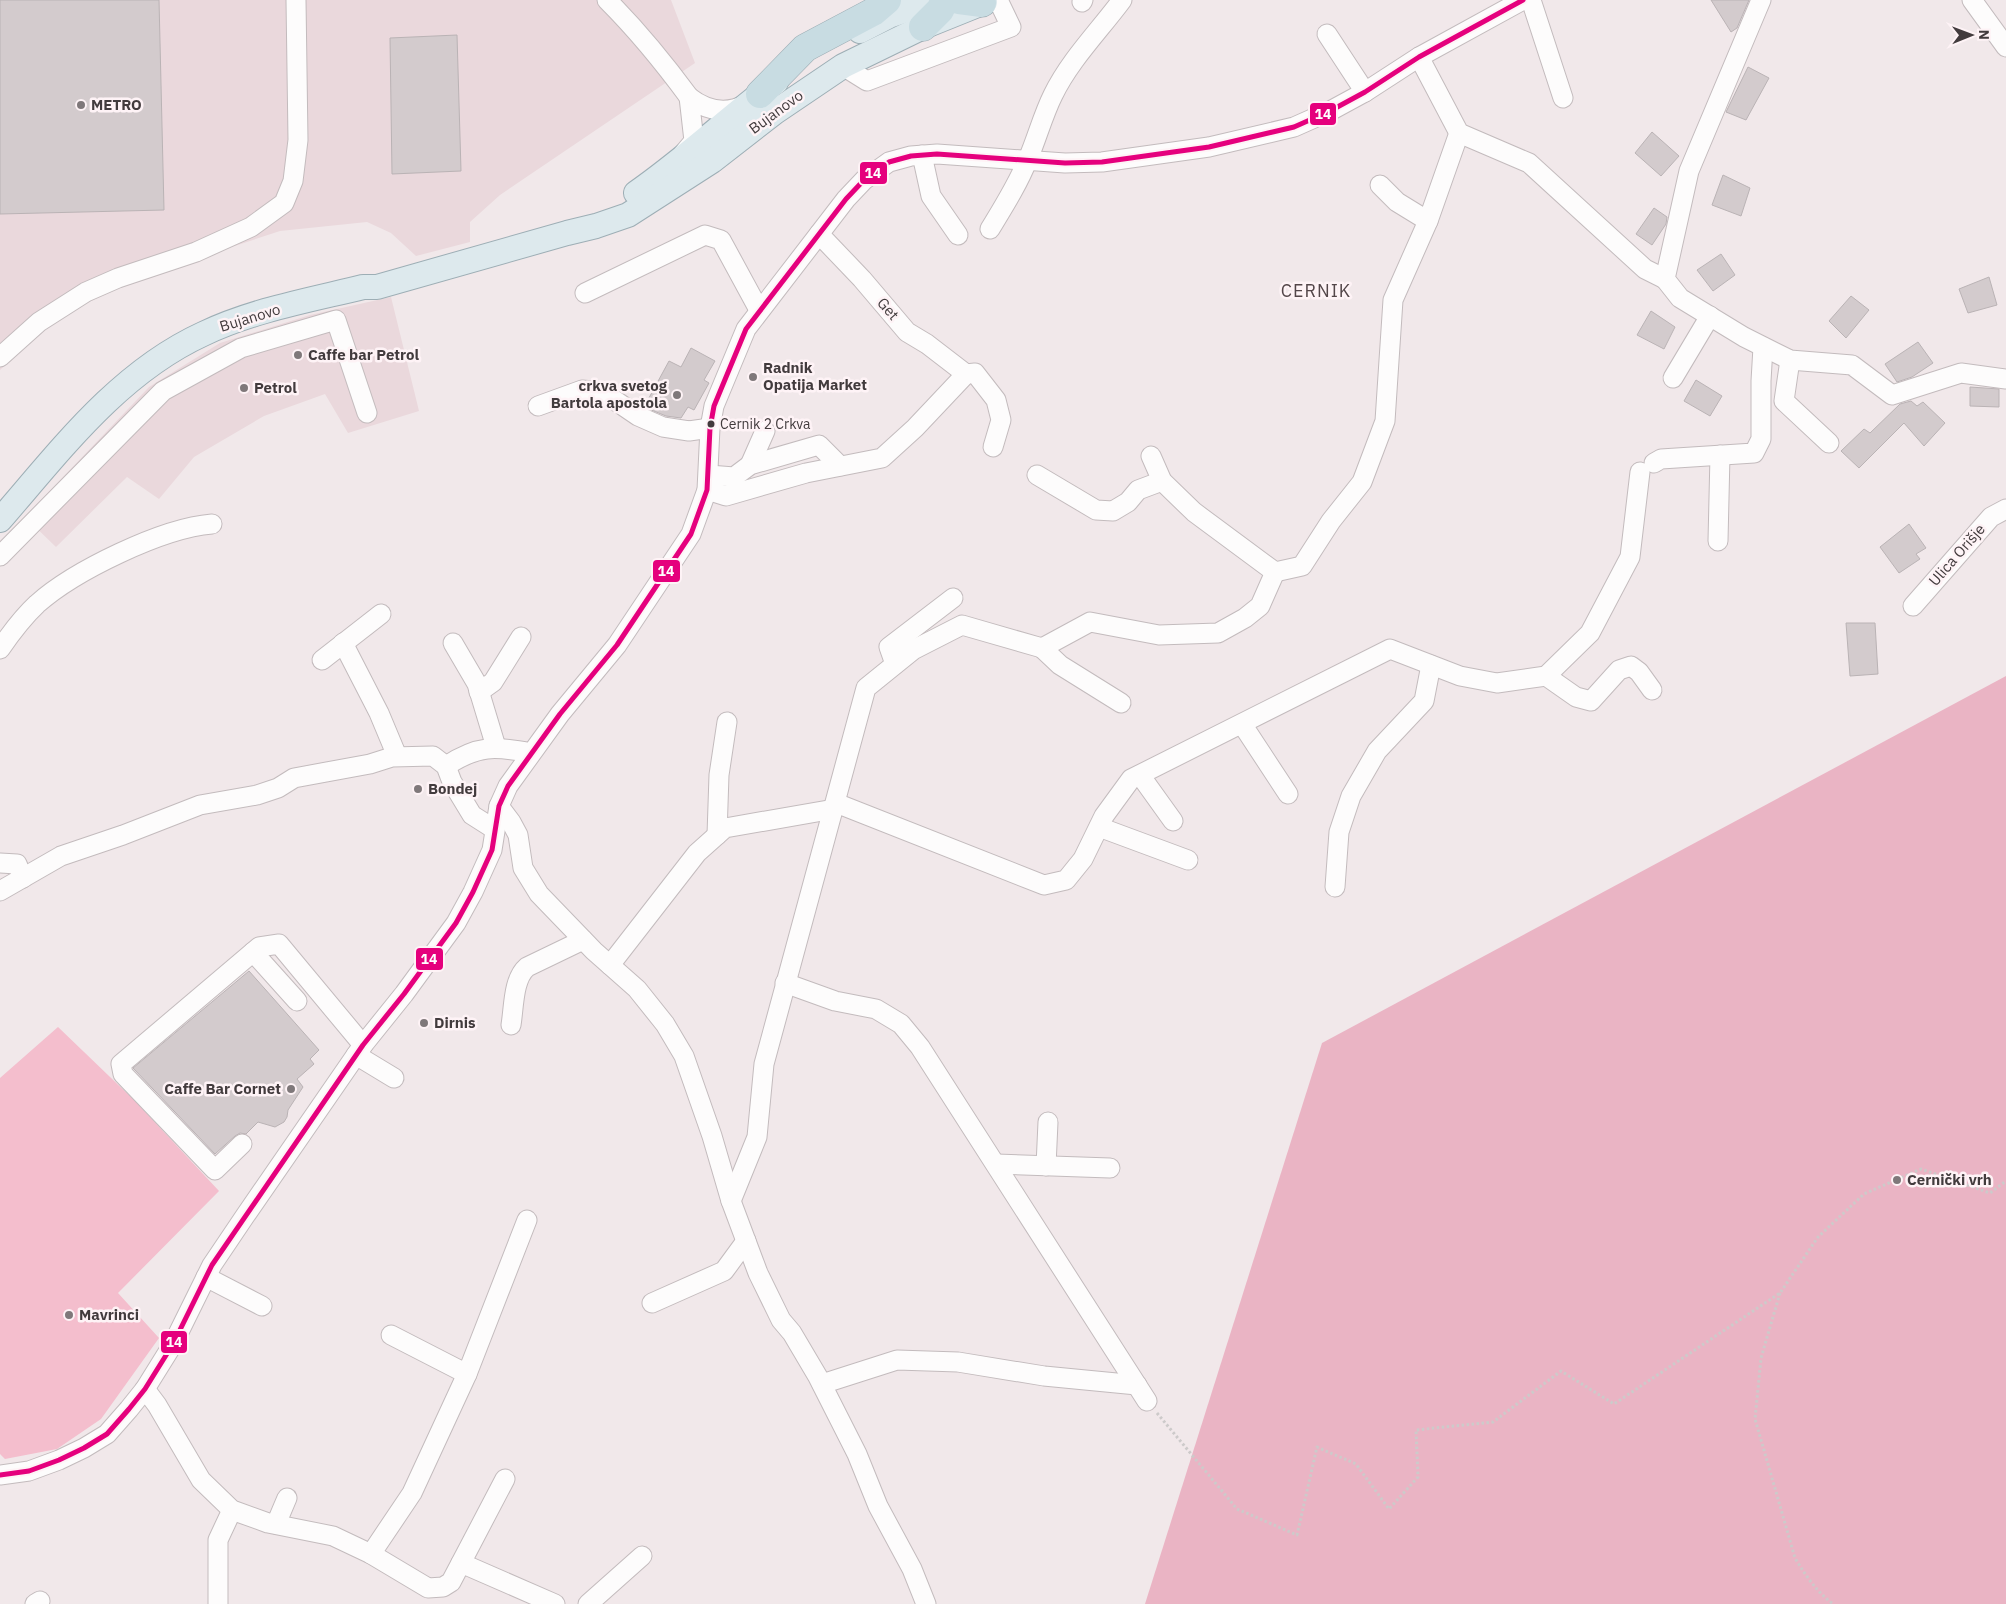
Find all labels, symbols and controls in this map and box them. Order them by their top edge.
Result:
north arrow [1946,10,1996,60]
text: N [1975,30,1993,40]
street label: Bujanovo [745,86,807,138]
place label: METRO [91,95,142,114]
marker: METRO [75,99,87,111]
line badge: 14 [1309,102,1337,126]
text: 14 [1315,105,1331,123]
line badge: 14 [859,161,888,185]
text: 14 [865,164,881,182]
district label: CERNIK [1281,279,1351,302]
street label: Get [873,293,903,324]
street label: Bujanovo [217,299,283,336]
place label: Caffe bar Petrol [308,345,420,364]
marker: Caffe bar Petrol [292,349,304,361]
place label: Radnik Opatija Market [763,358,867,394]
marker: Radnik Opatija Market [747,371,759,383]
place label: crkva svetog Bartola apostola [551,376,668,412]
place label: Petrol [254,378,297,397]
marker: Petrol [238,382,250,394]
marker: crkva svetog Bartola apostola [671,389,683,401]
place label: Cernik 2 Crkva [720,415,811,433]
marker: Cernik 2 Crkva [706,419,716,429]
street label: Ulica Orišje [1924,520,1989,590]
line badge: 14 [652,559,681,583]
text: 14 [658,562,674,580]
place label: Bondej [428,779,477,798]
marker: Bondej [412,783,424,795]
line badge: 14 [415,947,444,971]
text: 14 [421,950,437,968]
place label: Dirnis [434,1013,476,1032]
marker: Dirnis [418,1017,430,1029]
place label: Caffe Bar Cornet [164,1079,281,1098]
marker: Caffe Bar Cornet [285,1083,297,1095]
place label: Cernički vrh [1907,1170,1992,1189]
marker: Cernički vrh [1891,1174,1903,1186]
place label: Mavrinci [79,1305,139,1324]
marker: Mavrinci [63,1309,75,1321]
line badge: 14 [160,1330,188,1354]
text: 14 [166,1333,182,1351]

